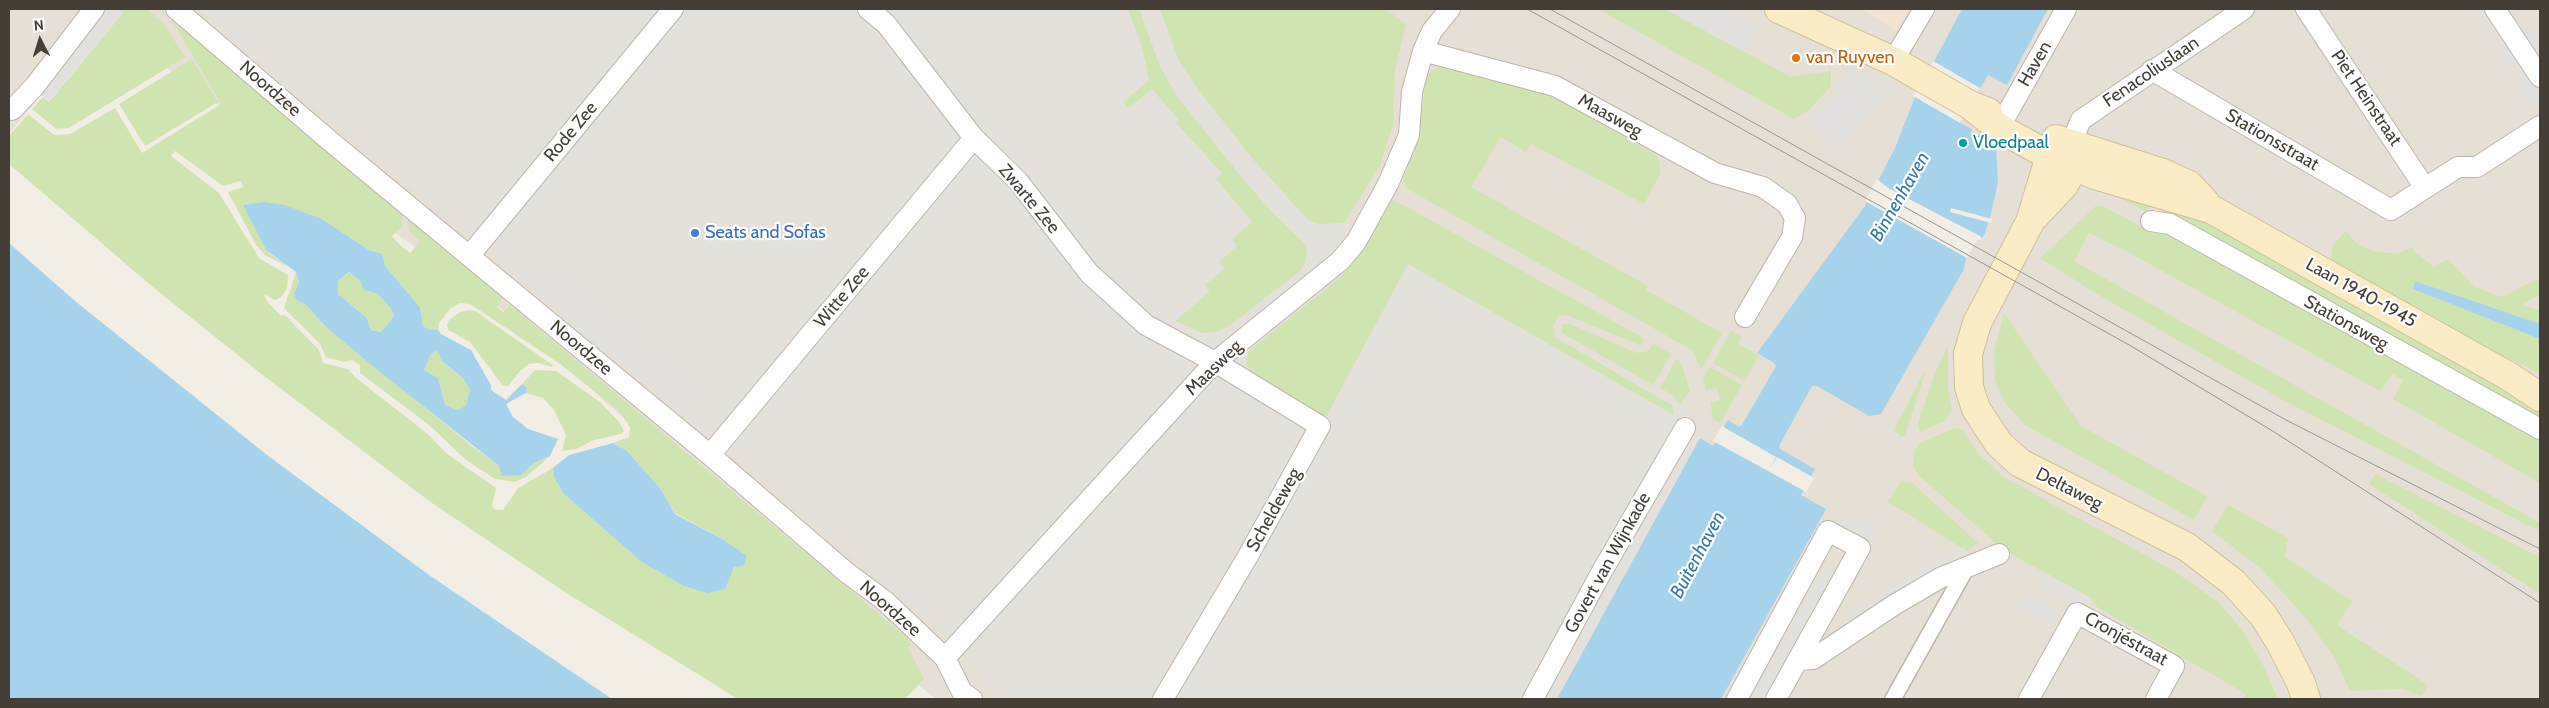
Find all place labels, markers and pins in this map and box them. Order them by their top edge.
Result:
place label: van Ruyven [1806,47,1895,69]
marker: van Ruyven [1790,52,1802,64]
place label: Vloedpaal [1973,132,2049,154]
marker: Vloedpaal [1957,137,1969,149]
place label: Seats and Sofas [705,222,826,244]
marker: Seats and Sofas [689,227,701,239]

